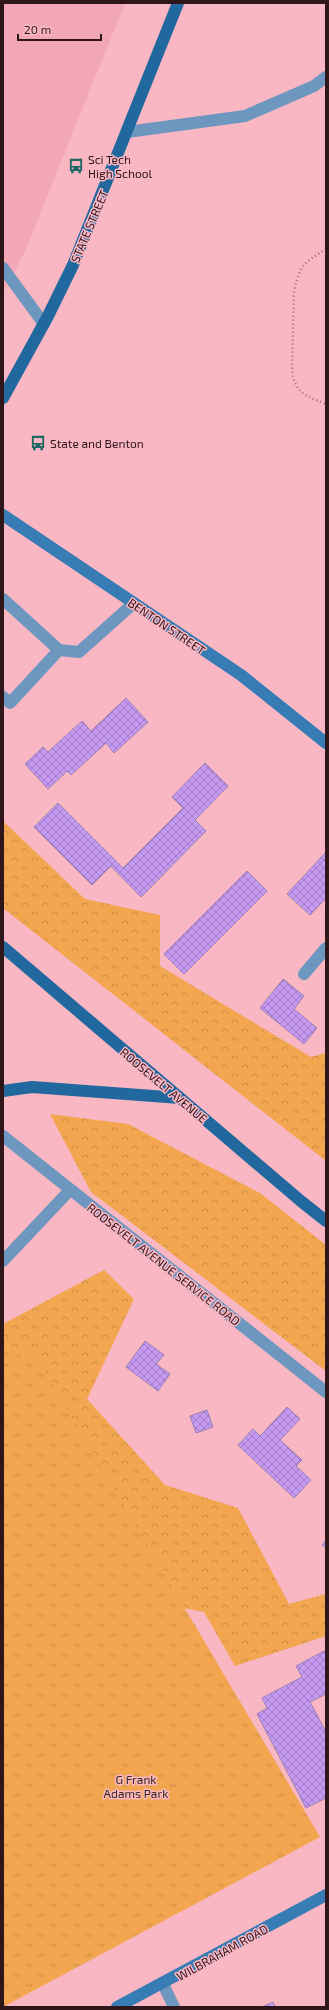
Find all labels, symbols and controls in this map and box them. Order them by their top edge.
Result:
scale bar [18,16,101,42]
text: 20 m [24,22,51,36]
place label: Sci Tech High School [88,152,153,180]
bus stop icon: Sci Tech High School [67,157,85,175]
street label: STATE STREET [67,188,111,264]
bus stop icon: State and Benton [29,434,47,452]
place label: State and Benton [50,436,144,450]
street label: BENTON STREET [126,595,208,657]
street label: ROOSEVELT AVENUE [118,1045,211,1126]
street label: ROOSEVELT AVENUE SERVICE ROAD [85,1200,243,1328]
park label: G Frank Adams Park [104,1772,168,1800]
street label: WILBRAHAM ROAD [174,1921,270,1983]

